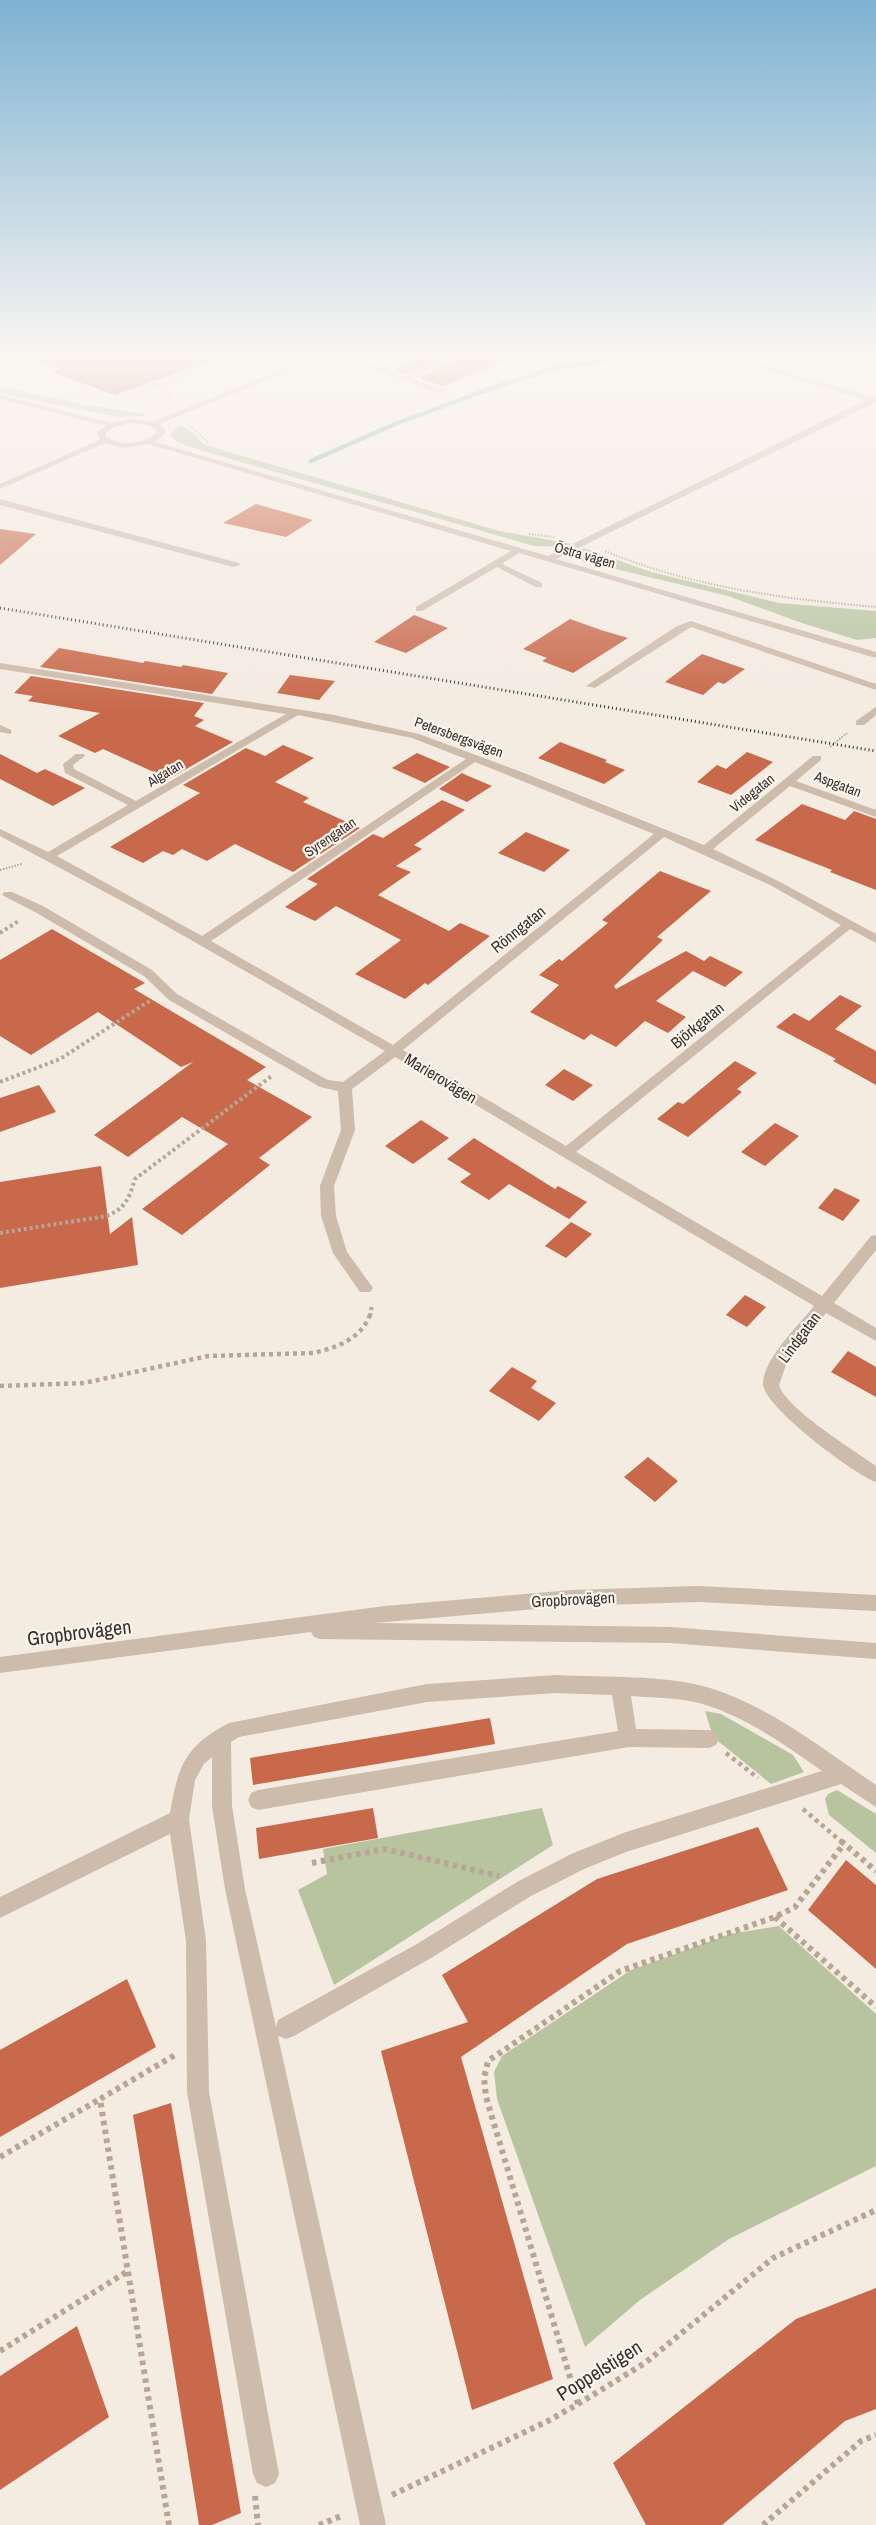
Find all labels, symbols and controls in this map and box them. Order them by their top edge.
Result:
street label: Östra vägen [552,538,618,572]
street label: Petersbergsvägen [412,713,506,761]
street label: Algatan [143,755,186,791]
street label: Aspgatan [811,767,864,801]
street label: Videgatan [726,770,778,816]
street label: Syrengatan [301,813,359,861]
street label: Rönngatan [486,900,550,958]
street label: Björkgatan [666,997,728,1053]
street label: Marierovägen [401,1048,481,1108]
street label: Lindgatan [773,1307,825,1367]
street label: Gropbrovägen [531,1586,615,1612]
street label: Gropbrovägen [25,1612,133,1652]
street label: Poppelstigen [551,2333,647,2407]

